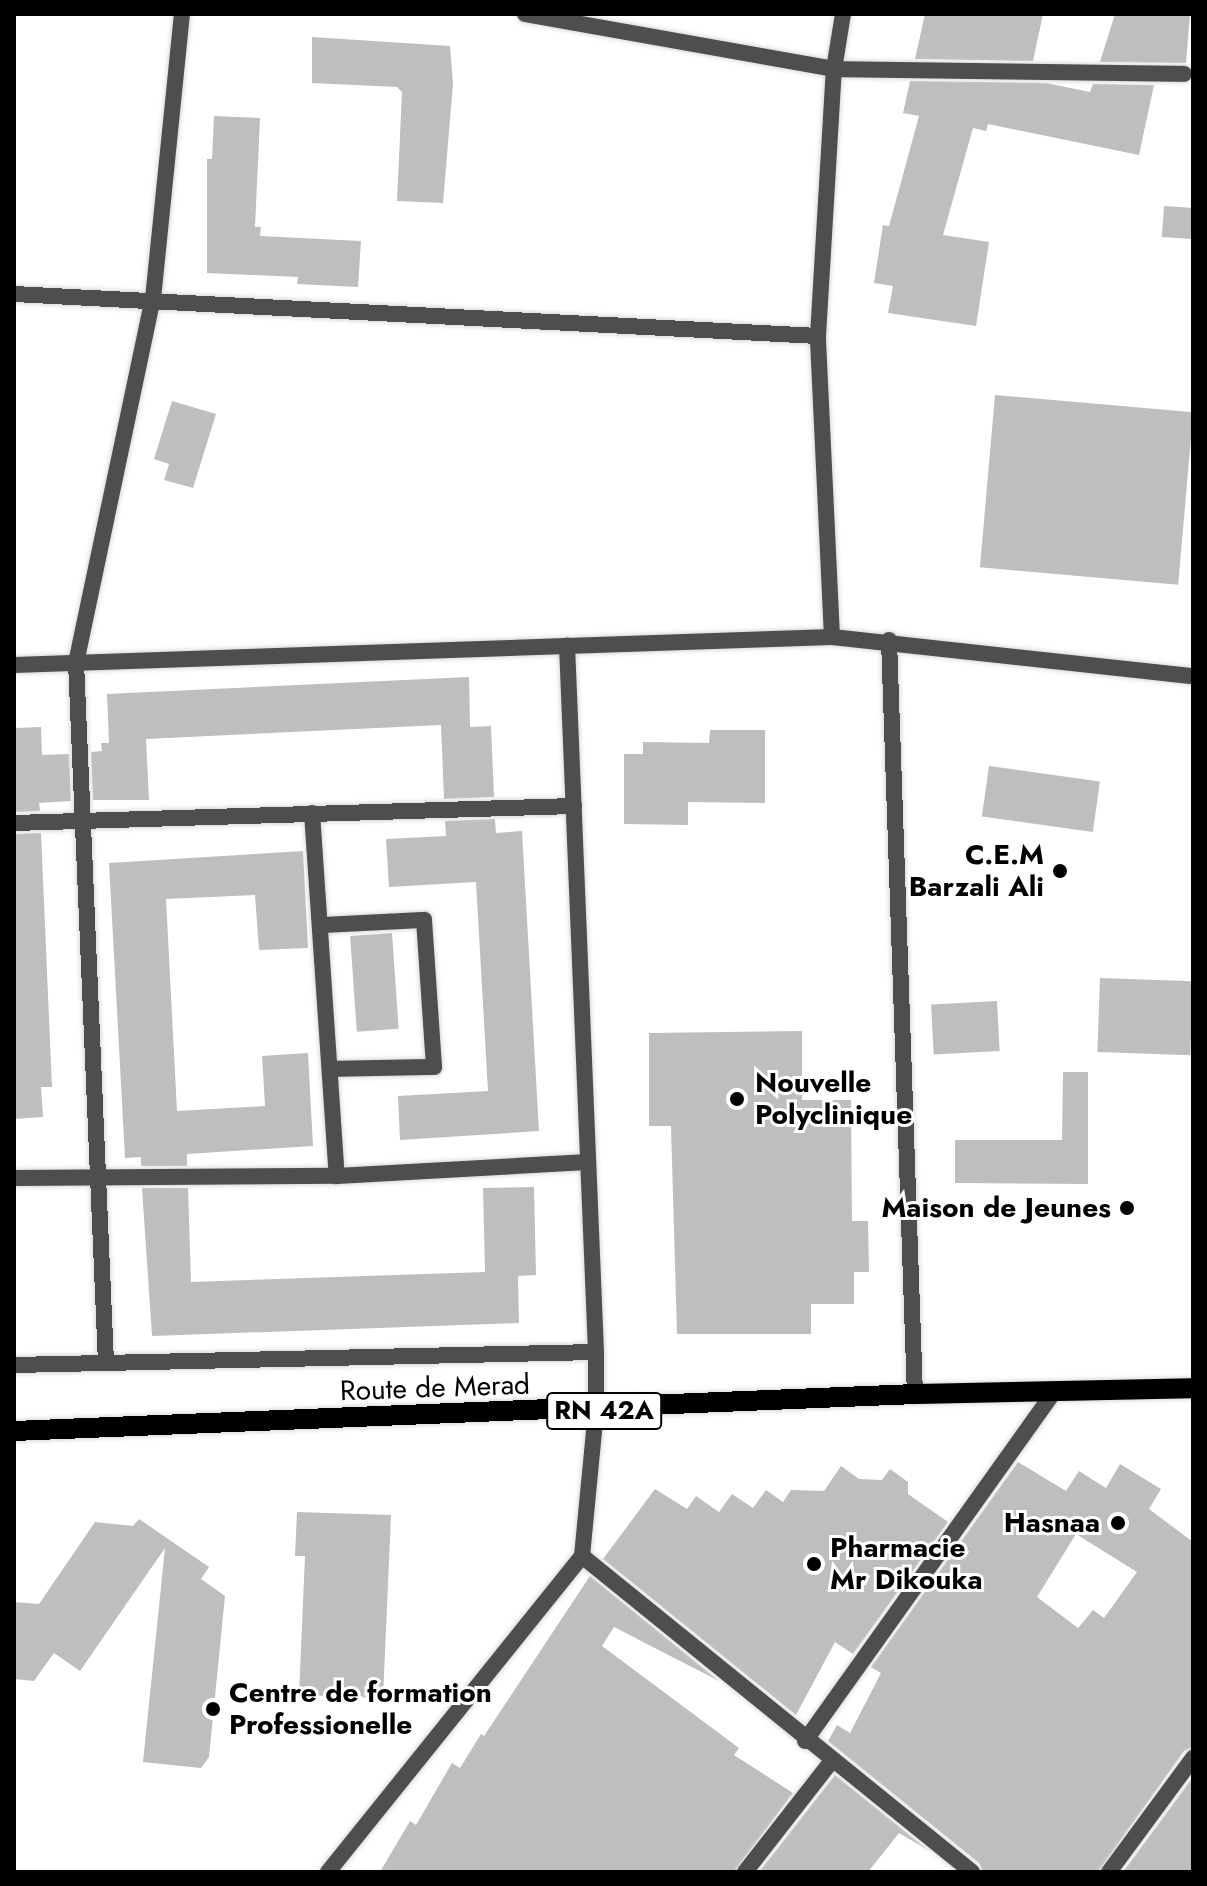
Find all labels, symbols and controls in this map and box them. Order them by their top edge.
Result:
place label: C.E.M Barzali Ali [909,838,1044,904]
marker: C.E.M Barzali Ali [1051,862,1069,880]
place label: Nouvelle Polyclinique [755,1066,912,1132]
marker: Nouvelle Polyclinique [726,1088,748,1110]
place label: Maison de Jeunes [881,1191,1111,1225]
marker: Maison de Jeunes [1118,1199,1136,1217]
street label: Route de Merad [339,1368,531,1408]
road number: RN 42A [546,1389,662,1433]
place label: Hasnaa [1004,1506,1100,1540]
marker: Hasnaa [1107,1512,1129,1534]
place label: Pharmacie Mr Dikouka [830,1531,983,1597]
marker: Pharmacie Mr Dikouka [805,1555,823,1573]
place label: Centre de formation Professionelle [229,1676,492,1742]
marker: Centre de formation Professionelle [204,1700,222,1718]

